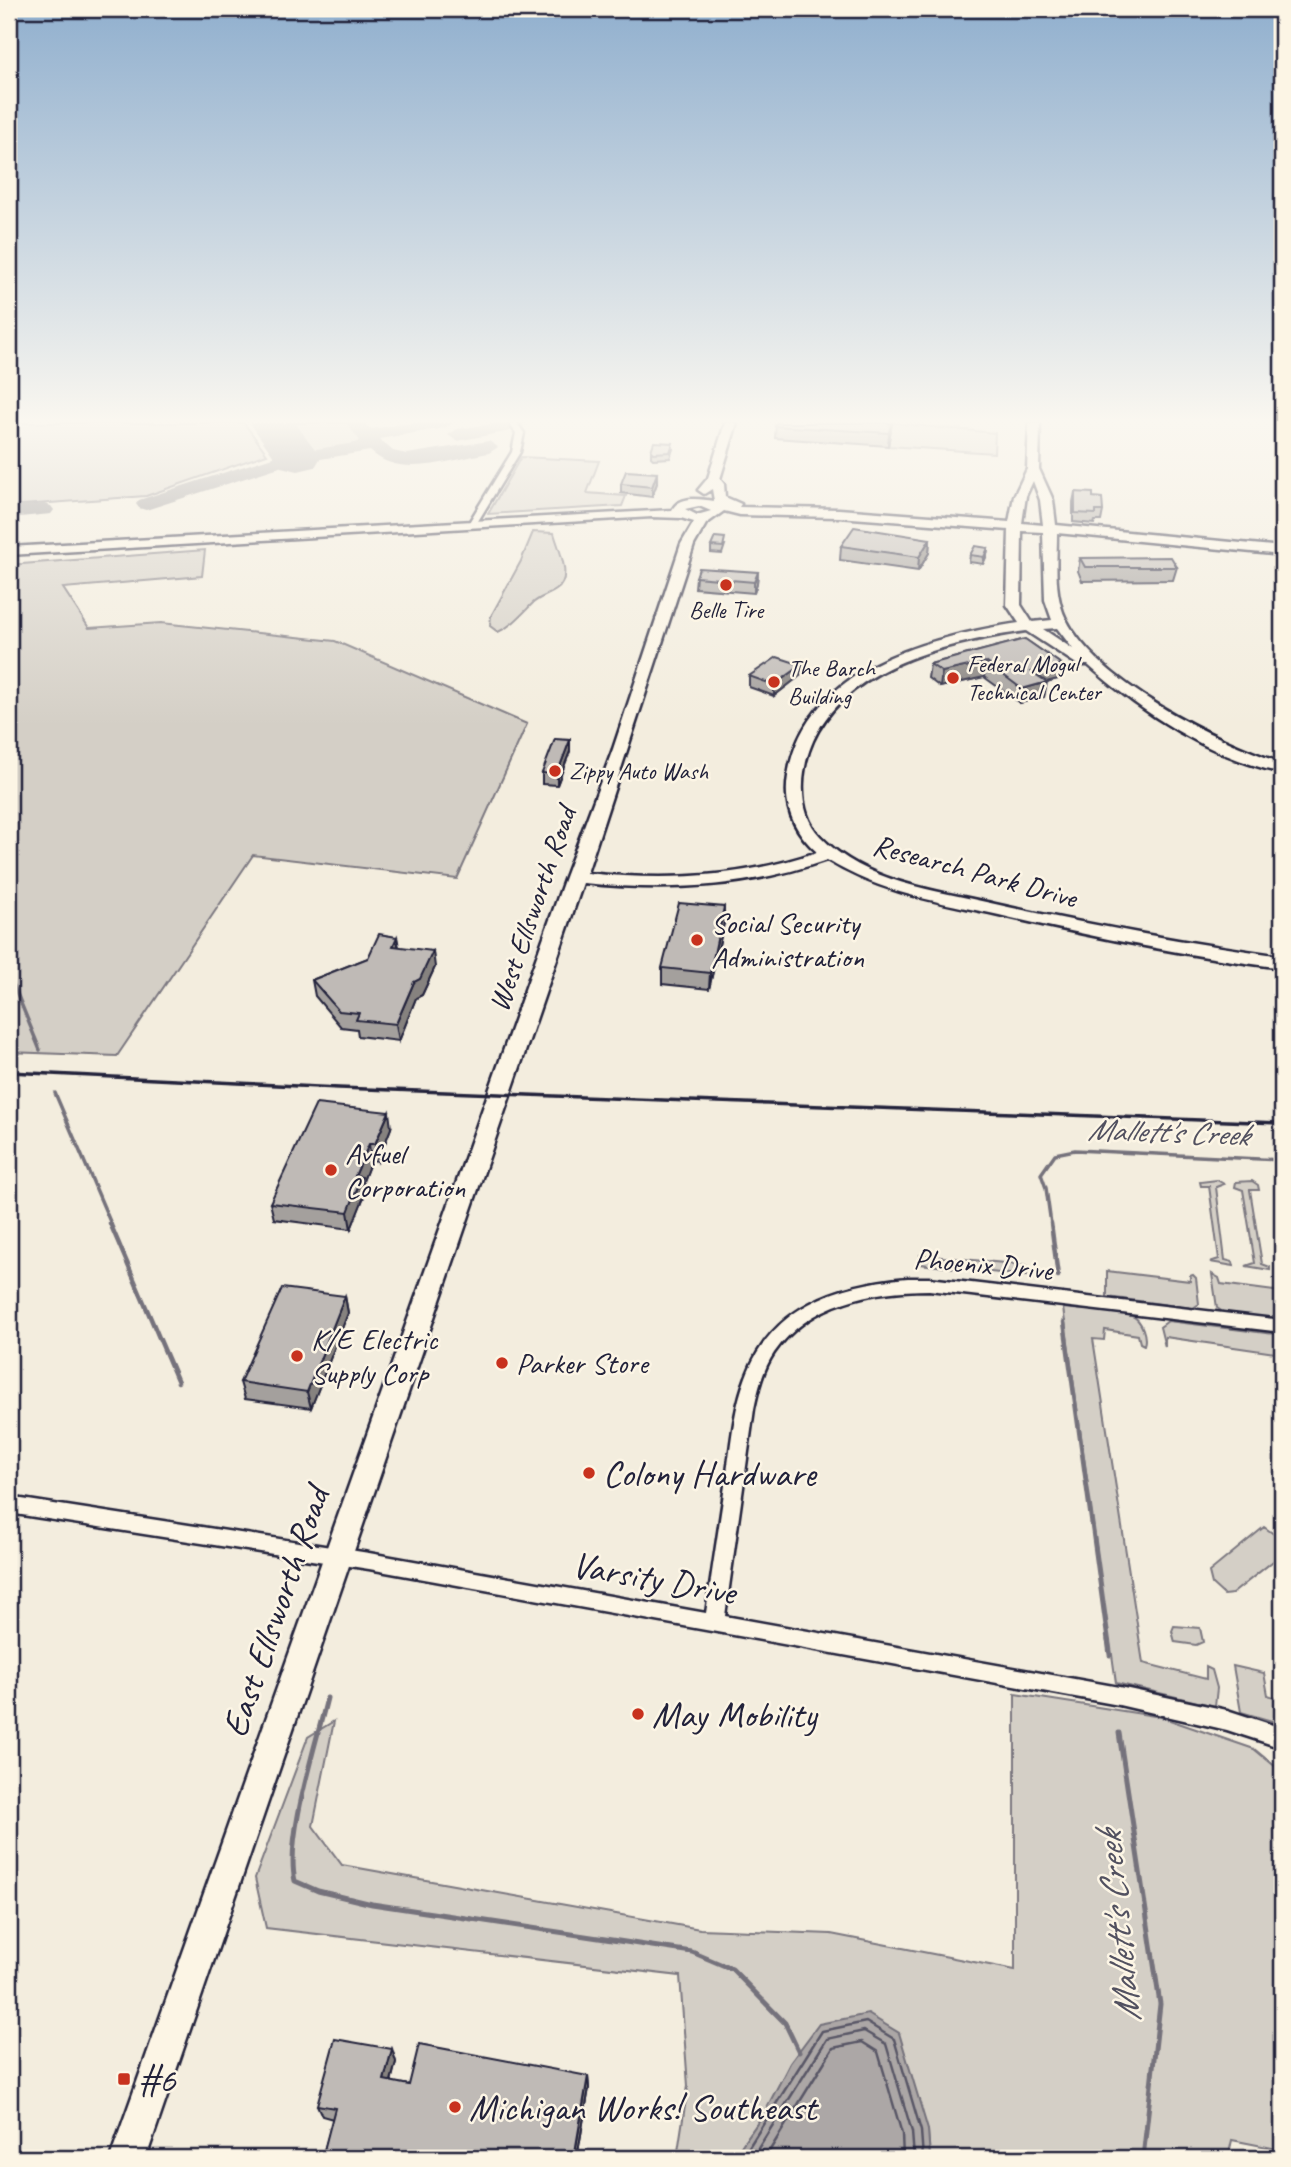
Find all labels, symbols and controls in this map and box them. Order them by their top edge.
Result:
marker: Belle Tire [718,577,734,593]
place label: Belle Tire [689,595,765,625]
place label: Federal Mogul Technical Center [967,649,1103,707]
place label: The Barch Building [788,653,877,711]
marker: Federal Mogul Technical Center [945,670,961,686]
marker: The Barch Building [766,674,782,690]
place label: Zippy Auto Wash [569,756,709,786]
marker: Zippy Auto Wash [547,763,563,779]
street label: West Ellsworth Road [479,798,586,1016]
street label: Research Park Drive [869,826,1083,917]
place label: Social Security Administration [711,904,864,976]
marker: Social Security Administration [689,932,705,948]
water label: Mallett's Creek [1087,1109,1255,1156]
place label: Avfuel Corporation [345,1134,466,1206]
marker: Avfuel Corporation [323,1162,339,1178]
street label: Phoenix Drive [912,1239,1056,1289]
place label: K/E Electric Supply Corp [311,1320,439,1392]
place label: Parker Store [516,1344,650,1382]
marker: K/E Electric Supply Corp [289,1348,305,1364]
marker: Parker Store [494,1355,510,1371]
place label: Colony Hardware [603,1450,818,1497]
marker: Colony Hardware [581,1465,597,1481]
street label: East Ellsworth Road [210,1476,341,1743]
street label: Varsity Drive [569,1541,742,1616]
place label: May Mobility [652,1691,819,1738]
marker: May Mobility [630,1706,646,1722]
water label: Mallett's Creek [1084,1822,1151,2024]
place label: #6 [138,2056,177,2103]
marker: #6 [116,2071,132,2087]
place label: Michigan Works! Southeast [469,2084,820,2131]
marker: Michigan Works! Southeast [447,2099,463,2115]

